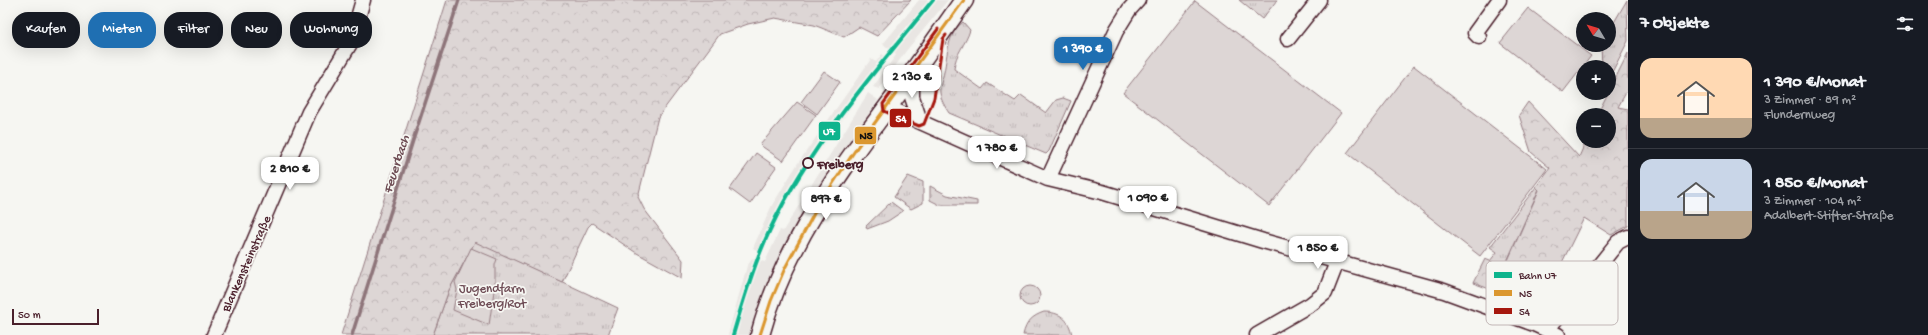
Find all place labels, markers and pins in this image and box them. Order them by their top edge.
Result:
pin: 1 390 € [1046,37,1120,71]
pin: 2 130 € [875,65,949,99]
pin: 1 780 € [960,136,1034,170]
pin: 2 810 € [253,157,327,191]
marker: Freiberg [802,157,814,169]
place label: Freiberg [816,158,864,173]
pin: 1 090 € [1111,186,1185,220]
pin: 897 € [798,187,854,221]
pin: 1 850 € [1281,236,1355,270]

